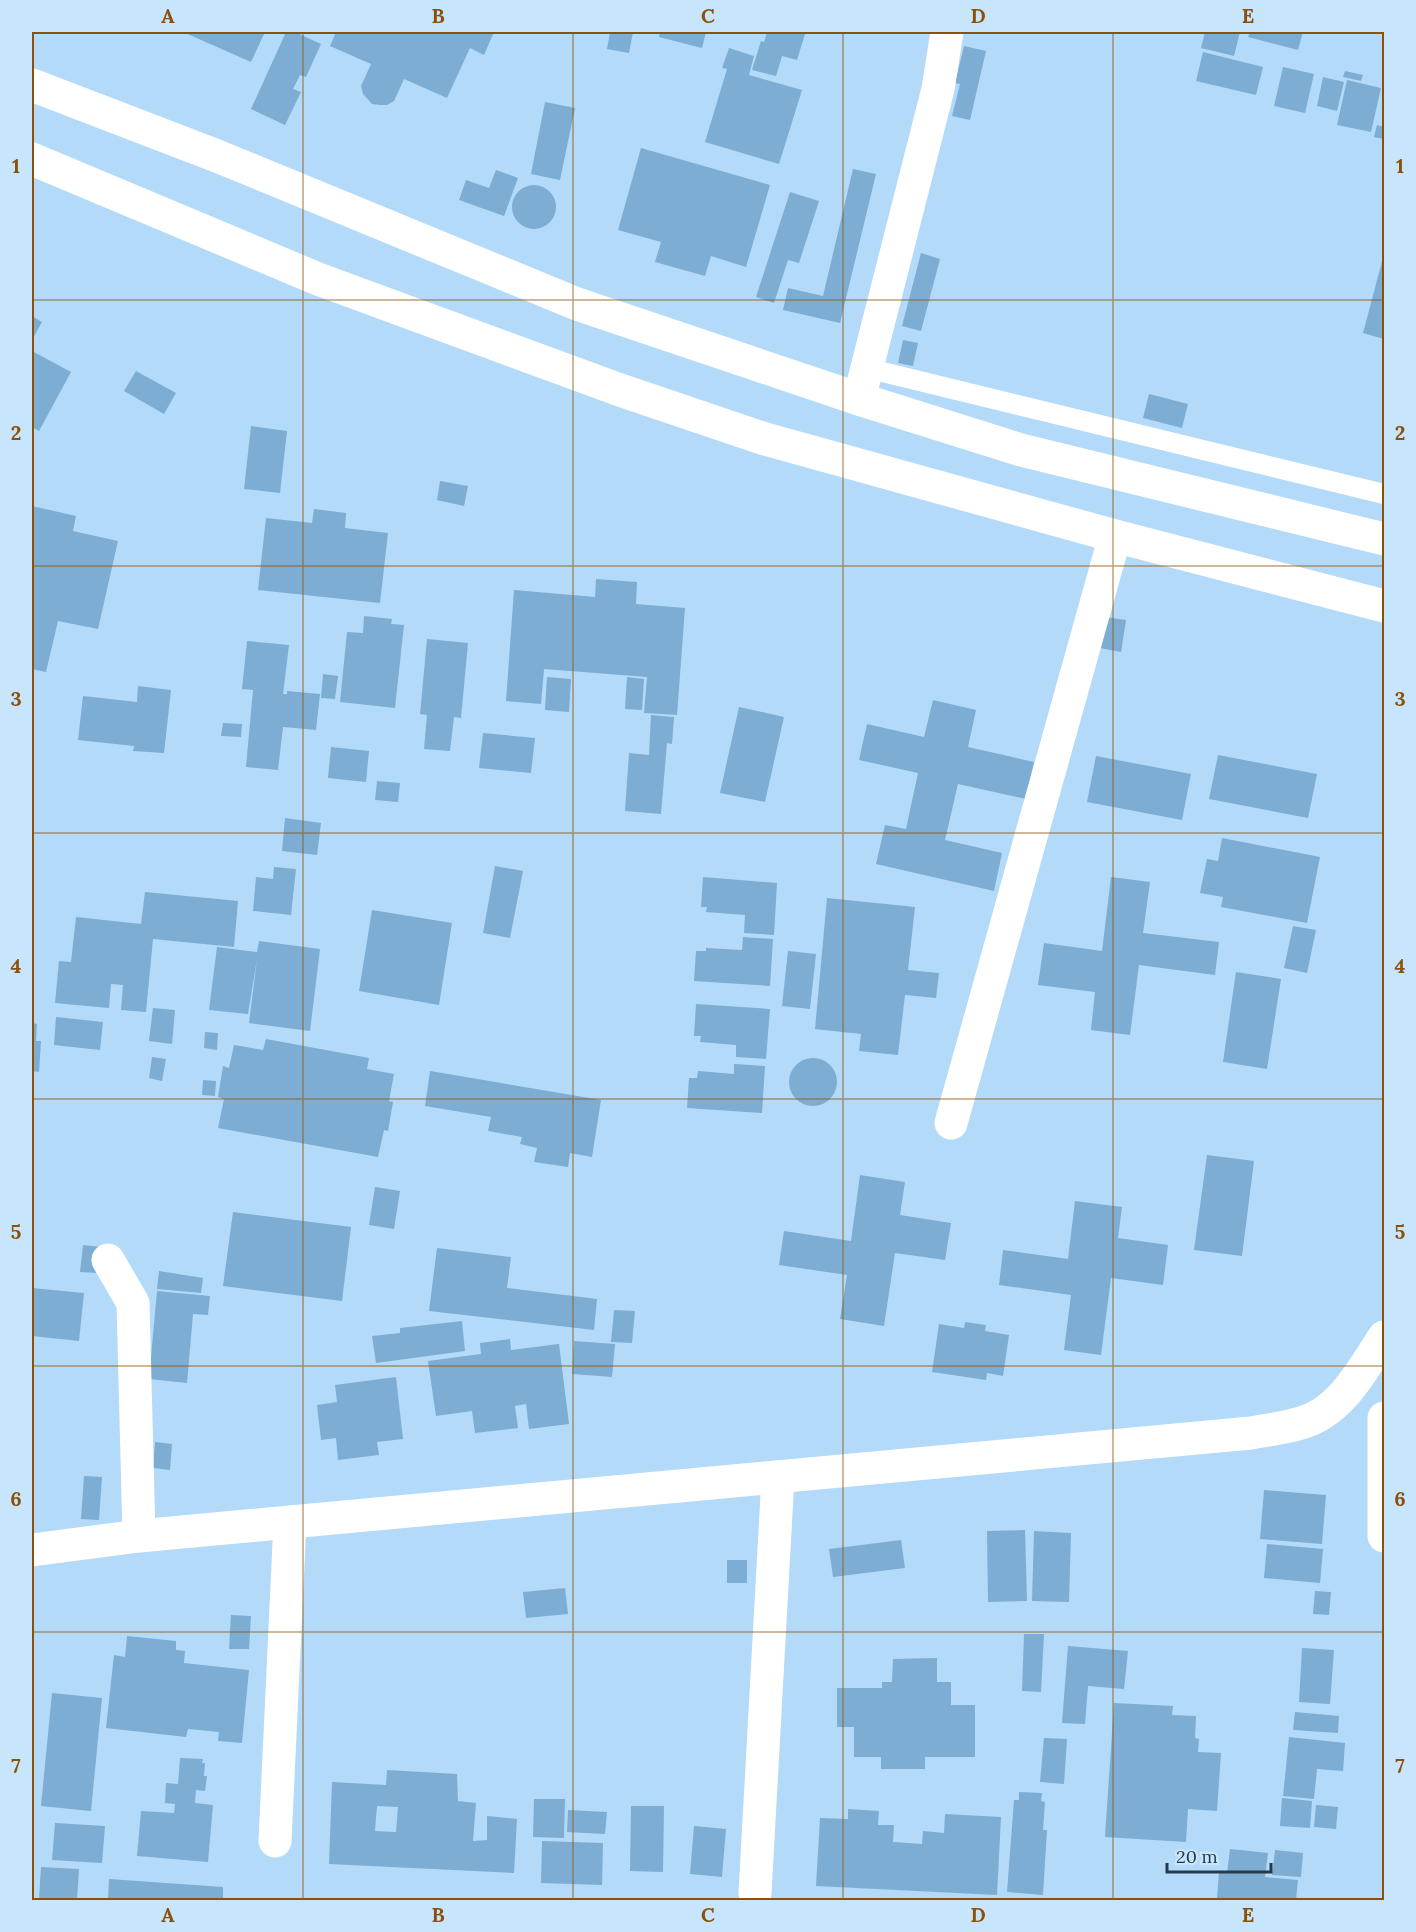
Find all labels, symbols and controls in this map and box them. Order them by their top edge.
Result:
text: A [161,3,175,28]
text: B [431,3,445,28]
text: C [701,3,715,28]
text: D [970,3,986,28]
text: E [1242,3,1254,28]
text: 1 [12,153,20,178]
text: 1 [1396,153,1404,178]
text: 2 [11,420,21,445]
text: 2 [1395,420,1405,445]
text: 3 [10,686,22,711]
text: 3 [1394,686,1406,711]
text: 4 [11,953,22,978]
text: 4 [1395,953,1406,978]
text: 5 [11,1219,22,1244]
text: 5 [1395,1219,1406,1244]
text: 6 [10,1486,22,1511]
text: 6 [1394,1486,1406,1511]
text: 7 [11,1753,21,1778]
text: 7 [1395,1753,1405,1778]
scale bar [1167,1836,1270,1874]
text: 20 m [1176,1845,1218,1868]
text: A [161,1902,175,1927]
text: B [431,1902,445,1927]
text: C [701,1902,715,1927]
text: D [970,1902,986,1927]
text: E [1242,1902,1254,1927]

